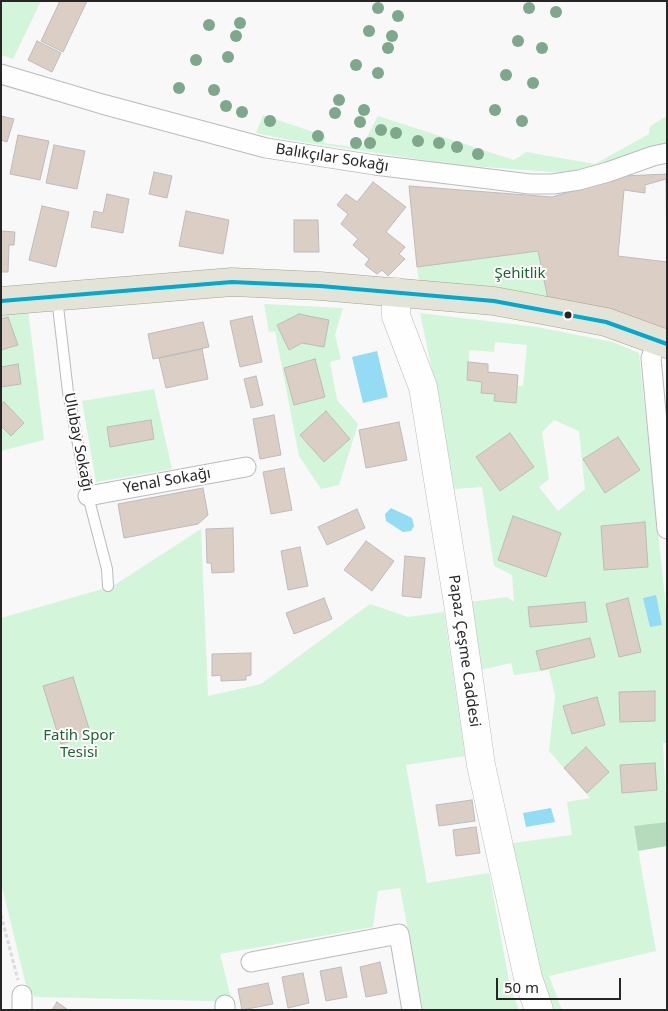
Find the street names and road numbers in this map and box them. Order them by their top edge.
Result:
street label: Balıkçılar Sokağı [274,140,390,176]
street label: Ulubay Sokağı [60,391,96,493]
street label: Yenal Sokağı [122,464,212,498]
street label: Papaz Çeşme Caddesi [444,574,484,728]

